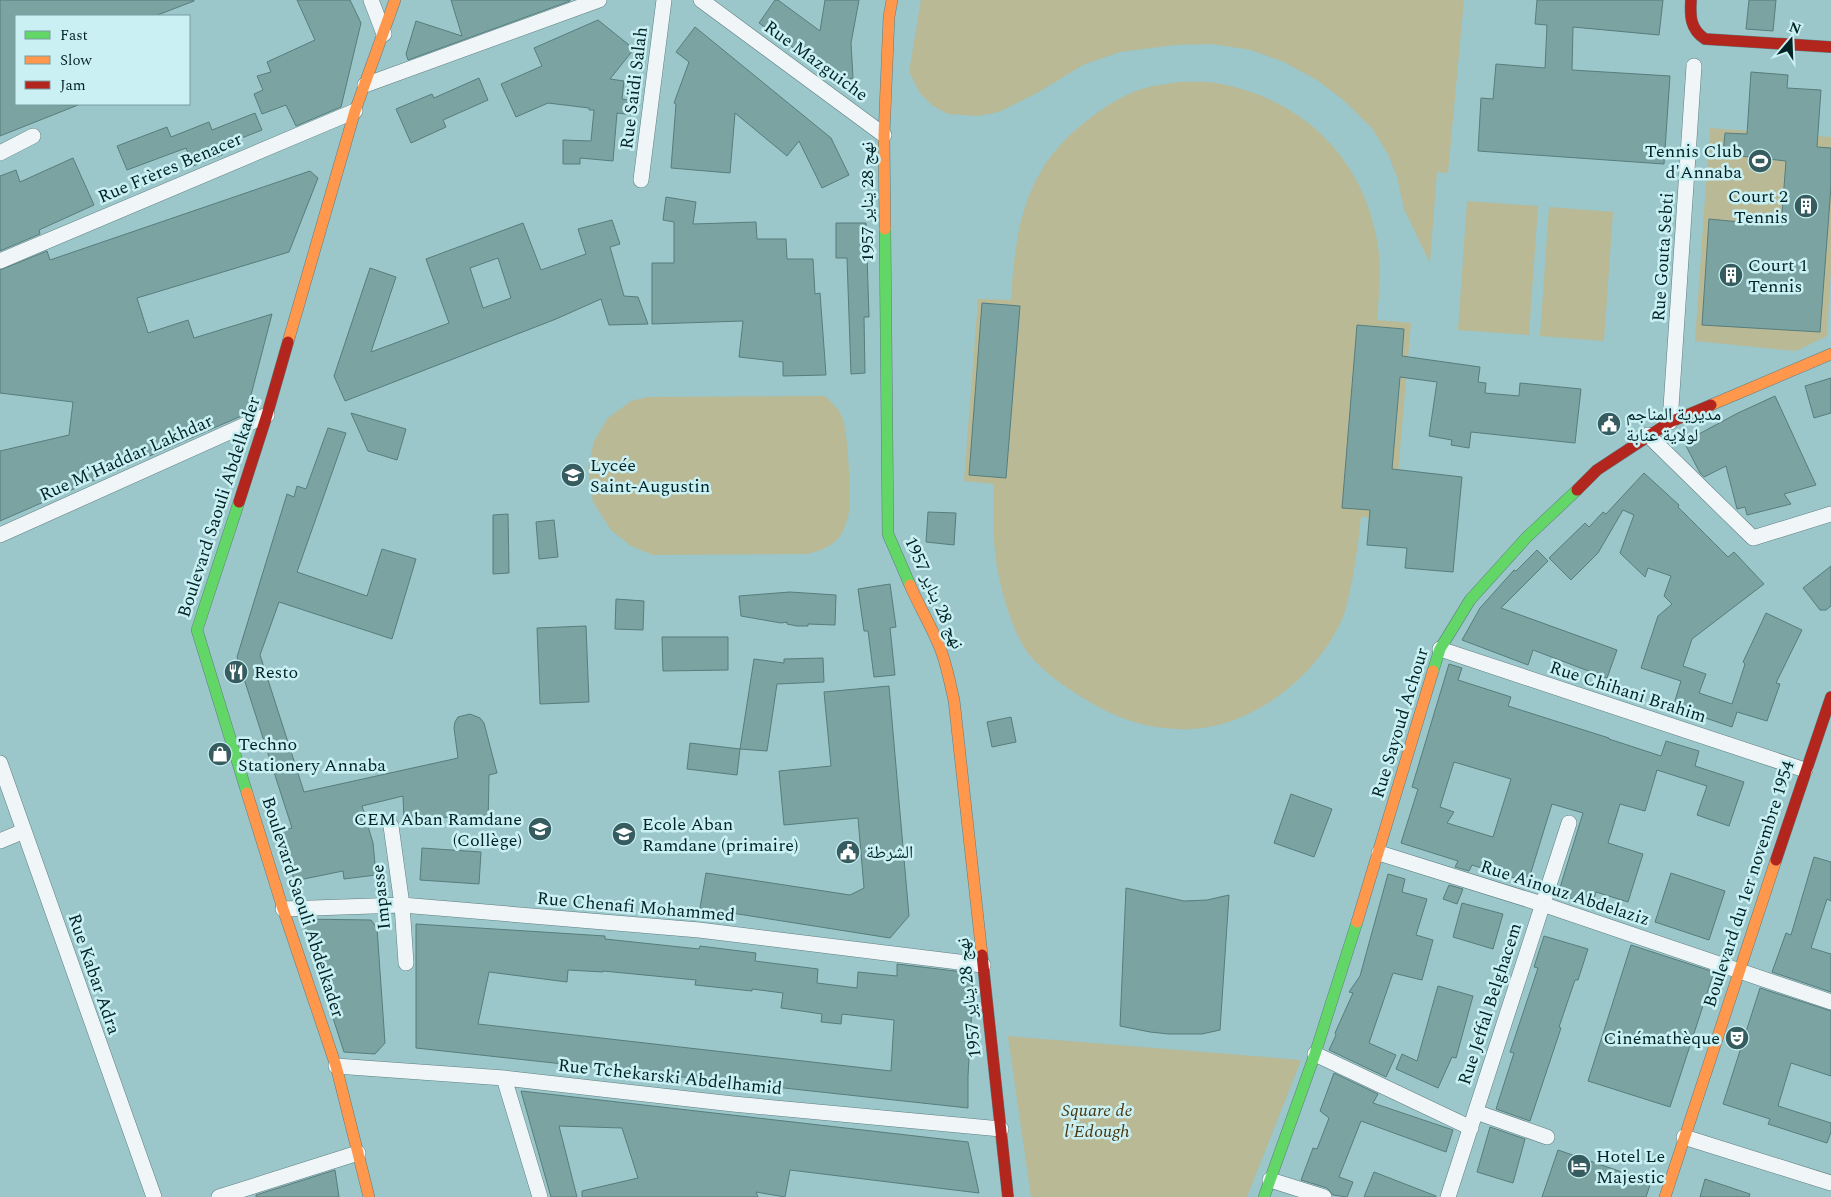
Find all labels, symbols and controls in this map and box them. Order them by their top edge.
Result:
street label: Rue Mazguiche [758,14,874,108]
legend [15,15,190,105]
north arrow [1766,15,1816,65]
text: N [1786,16,1804,40]
text: Fast [60,24,88,47]
street label: Rue Saïdi Salah [613,25,655,151]
text: Slow [60,49,92,72]
text: Jam [60,74,86,97]
street label: Rue Frères Benacer [94,125,246,211]
place label: Tennis Club d'Annaba [1645,138,1742,186]
street label: نهج 28 يناير 1957 [854,142,881,262]
sports icon: Tennis Club d'Annaba [1747,148,1773,174]
place label: Court 2 Tennis [1728,183,1788,231]
street label: Rue Gouta Sebti [1645,192,1681,322]
building icon: Court 2 Tennis [1793,193,1819,219]
place label: Court 1 Tennis [1748,252,1808,300]
building icon: Court 1 Tennis [1718,262,1744,288]
street label: Boulevard Saouli Abdelkader [170,393,268,621]
place label: مديرية المناجم لولاية عنابة [1626,401,1721,449]
street label: Rue M'Haddar Lakhdar [35,408,217,508]
public building icon: مديرية المناجم لولاية عنابة [1596,411,1622,437]
place label: Lycée Saint-Augustin [590,452,710,500]
school or university icon: Lycée Saint-Augustin [560,462,586,488]
street label: نهج 28 يناير 1957 [897,532,971,654]
street label: Rue Sayoud Achour [1364,644,1436,802]
street label: Rue Chihani Brahim [1546,654,1710,730]
restaurant icon: Resto [223,659,249,685]
place label: Resto [254,659,298,686]
place label: Techno Stationery Annaba [238,731,386,779]
shop icon: Techno Stationery Annaba [207,741,233,767]
street label: Boulevard du 1er novembre 1954 [1696,757,1802,1011]
street label: Boulevard Saouli Abdelkader [254,793,352,1021]
place label: CEM Aban Ramdane (Collège) [354,806,522,854]
place label: Ecole Aban Ramdane (primaire) [642,811,799,859]
school or university icon: CEM Aban Ramdane (Collège) [527,816,553,842]
school or university icon: Ecole Aban Ramdane (primaire) [611,821,637,847]
public building icon: الشرطة [835,839,861,865]
place label: الشرطة [866,839,913,866]
street label: Rue Ainouz Abdelaziz [1477,853,1653,933]
street label: Impasse [364,863,398,931]
street label: Rue Chenafi Mohammed [536,885,736,929]
street label: Rue Kabar Adra [61,910,127,1038]
street label: Rue Jeffal Belghacem [1451,919,1529,1089]
street label: نهج 28 يناير 1957 [949,937,989,1059]
place label: Cinémathèque [1604,1025,1720,1052]
theatre icon: Cinémathèque [1724,1025,1750,1051]
street label: Rue Tchekarski Abdelhamid [557,1052,783,1102]
park label: Square de l'Edough [1061,1097,1133,1145]
place label: Hotel Le Majestic [1596,1143,1665,1191]
hotel icon: Hotel Le Majestic [1566,1153,1592,1179]

